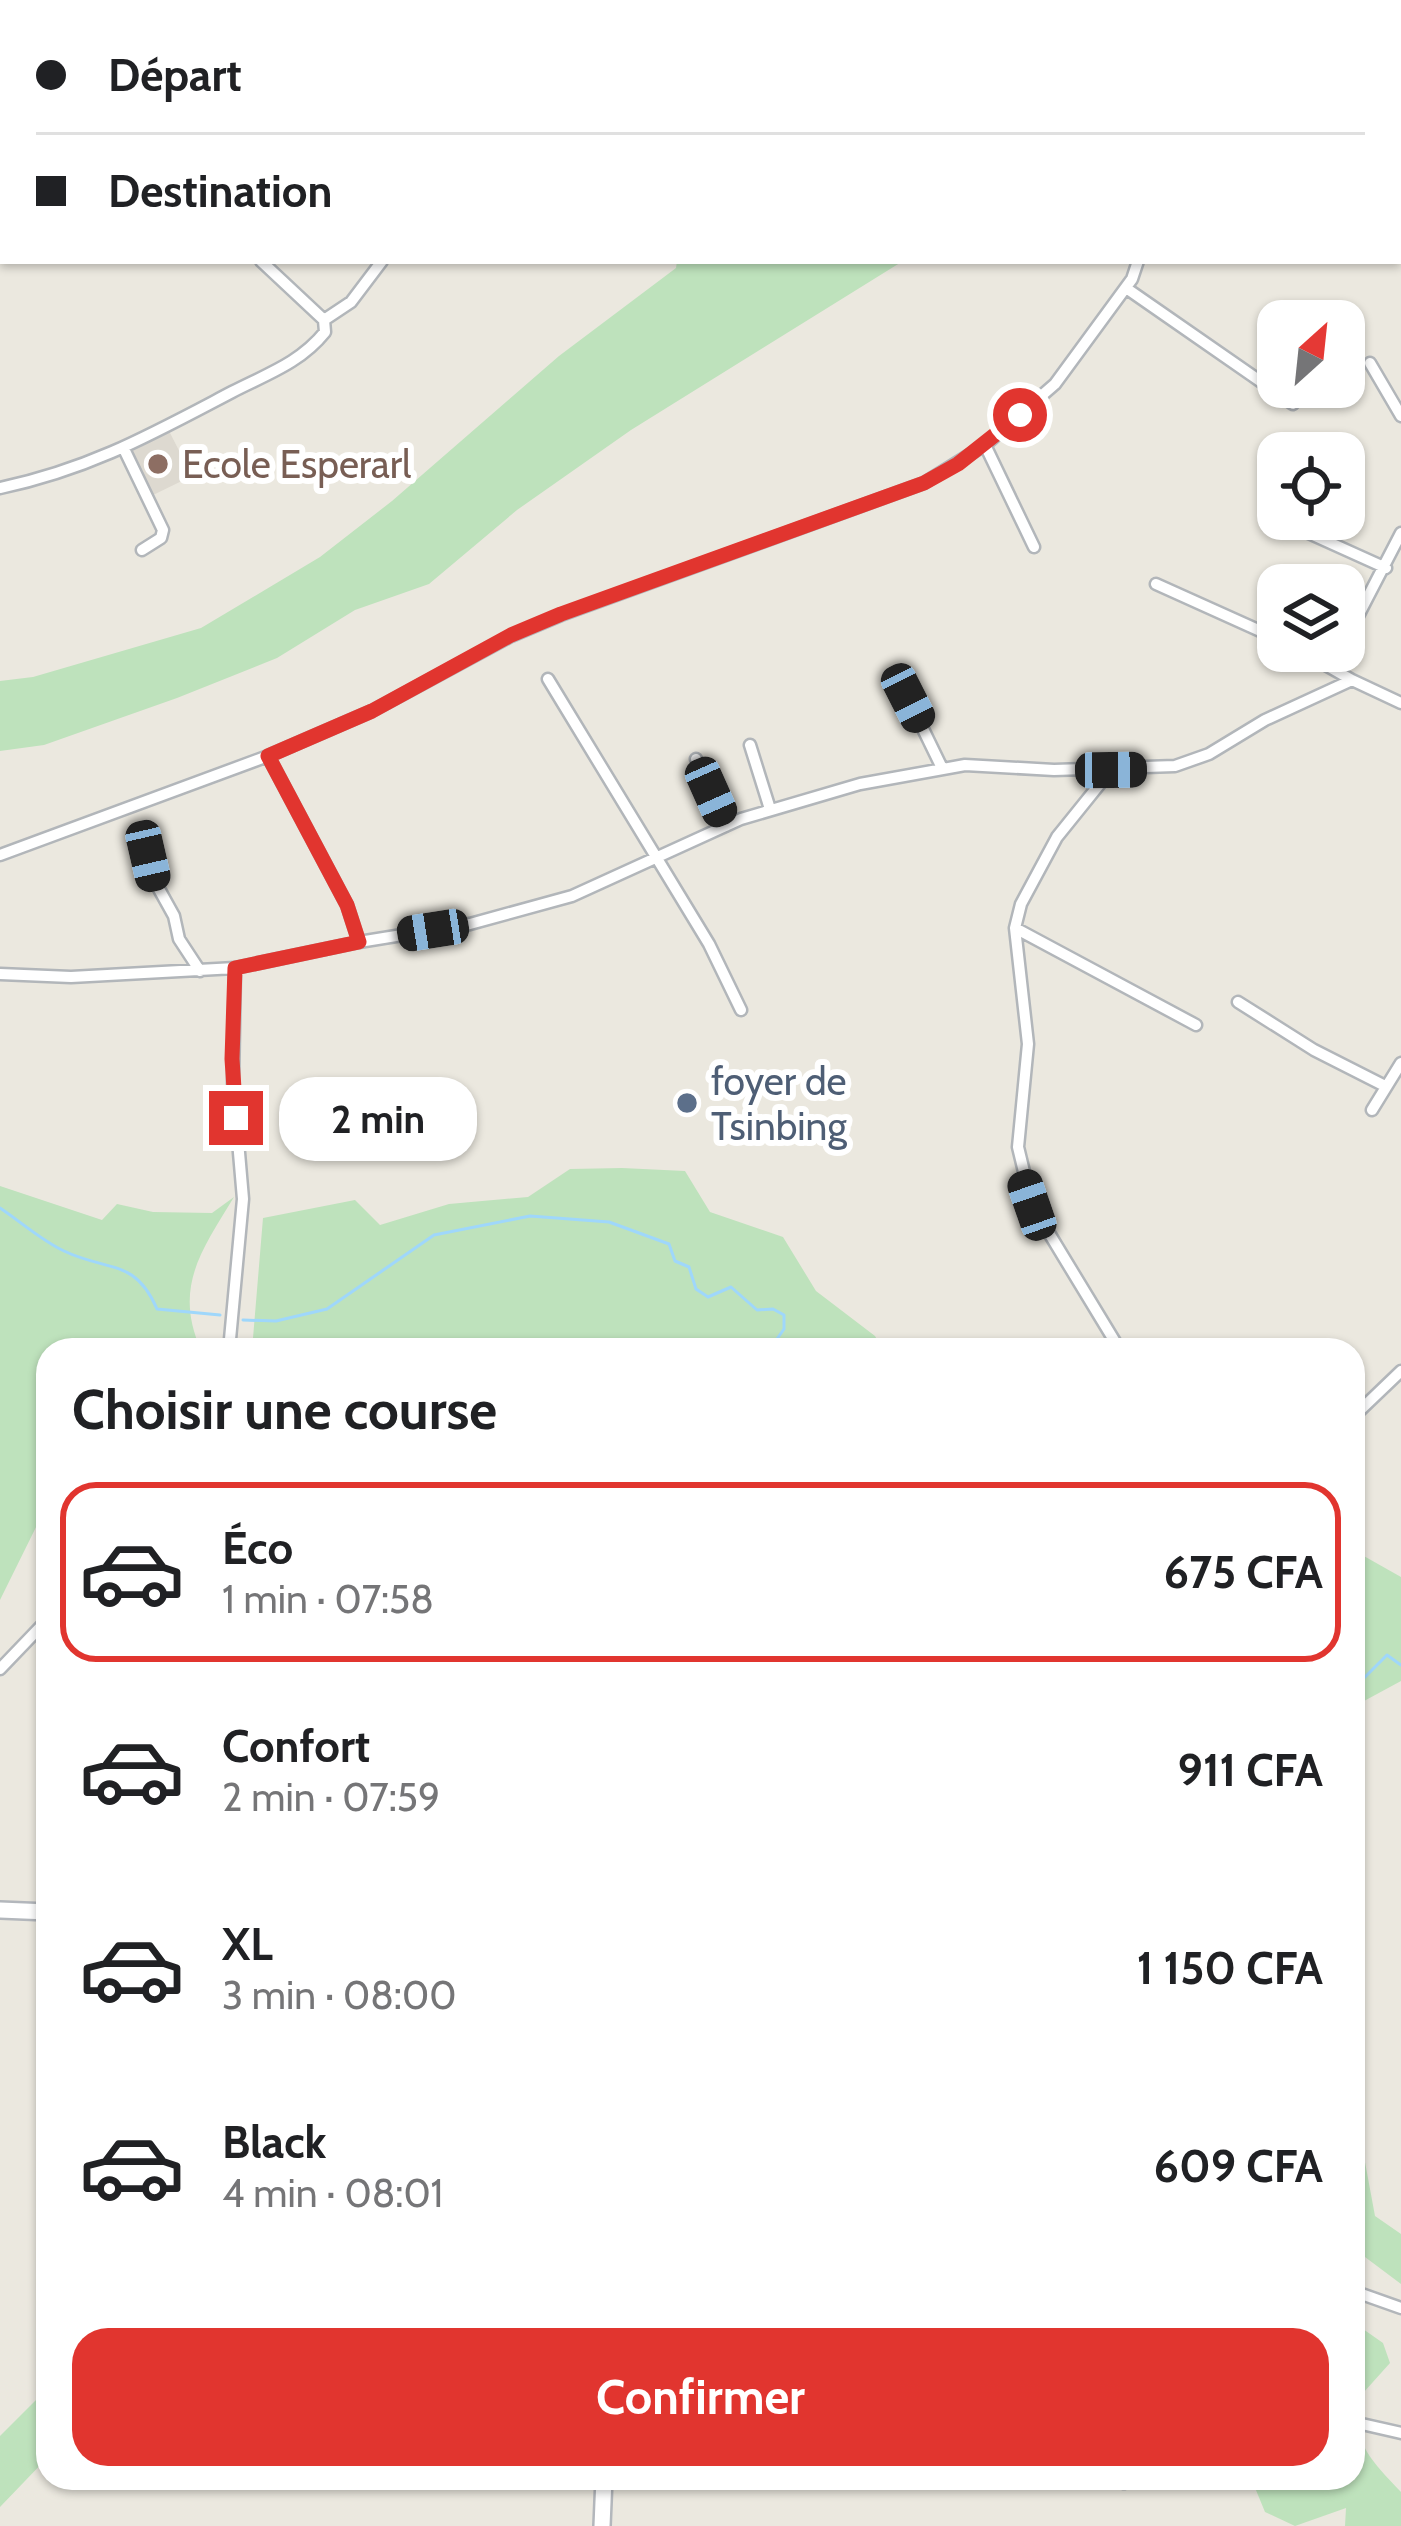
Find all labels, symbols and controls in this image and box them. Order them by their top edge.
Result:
text: Départ [108,48,242,102]
text: Destination [108,164,332,218]
north arrow [1257,300,1365,408]
map controls [1257,300,1365,672]
route start [993,388,1047,442]
button: locate [1257,432,1365,540]
place label: Ecole Esperarl [182,440,411,488]
marker: Ecole Esperarl [145,451,171,477]
button: layers [1257,564,1365,672]
car [876,658,940,738]
car [1075,751,1147,789]
car [680,752,742,832]
car [122,817,174,895]
car [395,907,471,953]
place label: foyer de Tsinbing [711,1057,847,1150]
callout: 2 min [278,1076,476,1160]
marker: foyer de Tsinbing [674,1090,700,1116]
route end [209,1091,263,1145]
text: 2 min [331,1095,425,1143]
car [1003,1165,1061,1245]
text: Choisir une course [72,1377,497,1443]
icon: car [78,1518,186,1626]
text: Éco [222,1521,293,1575]
text: 675 CFA [1164,1545,1323,1599]
text: 1 min · 07:58 [222,1575,434,1623]
icon: car [78,1716,186,1824]
text: Confort [222,1719,370,1773]
text: 911 CFA [1178,1743,1323,1797]
text: 2 min · 07:59 [222,1773,440,1821]
icon: car [78,1914,186,2022]
text: XL [222,1917,273,1971]
text: 1 150 CFA [1137,1941,1323,1995]
text: 3 min · 08:00 [222,1971,456,2019]
icon: car [78,2112,186,2220]
text: Black [222,2115,326,2169]
text: 609 CFA [1154,2139,1323,2193]
text: 4 min · 08:01 [222,2169,443,2217]
button: Confirmer [72,2328,1329,2466]

